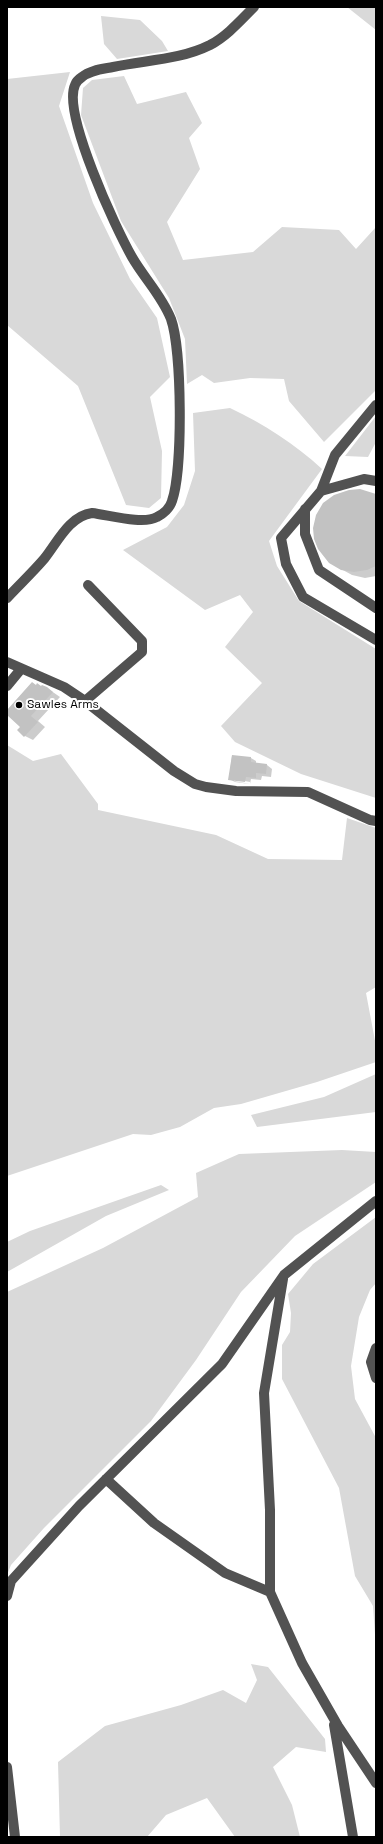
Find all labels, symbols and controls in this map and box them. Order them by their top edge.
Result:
place label: Sawles Arms [27,698,99,712]
marker: Sawles Arms [14,700,24,710]

